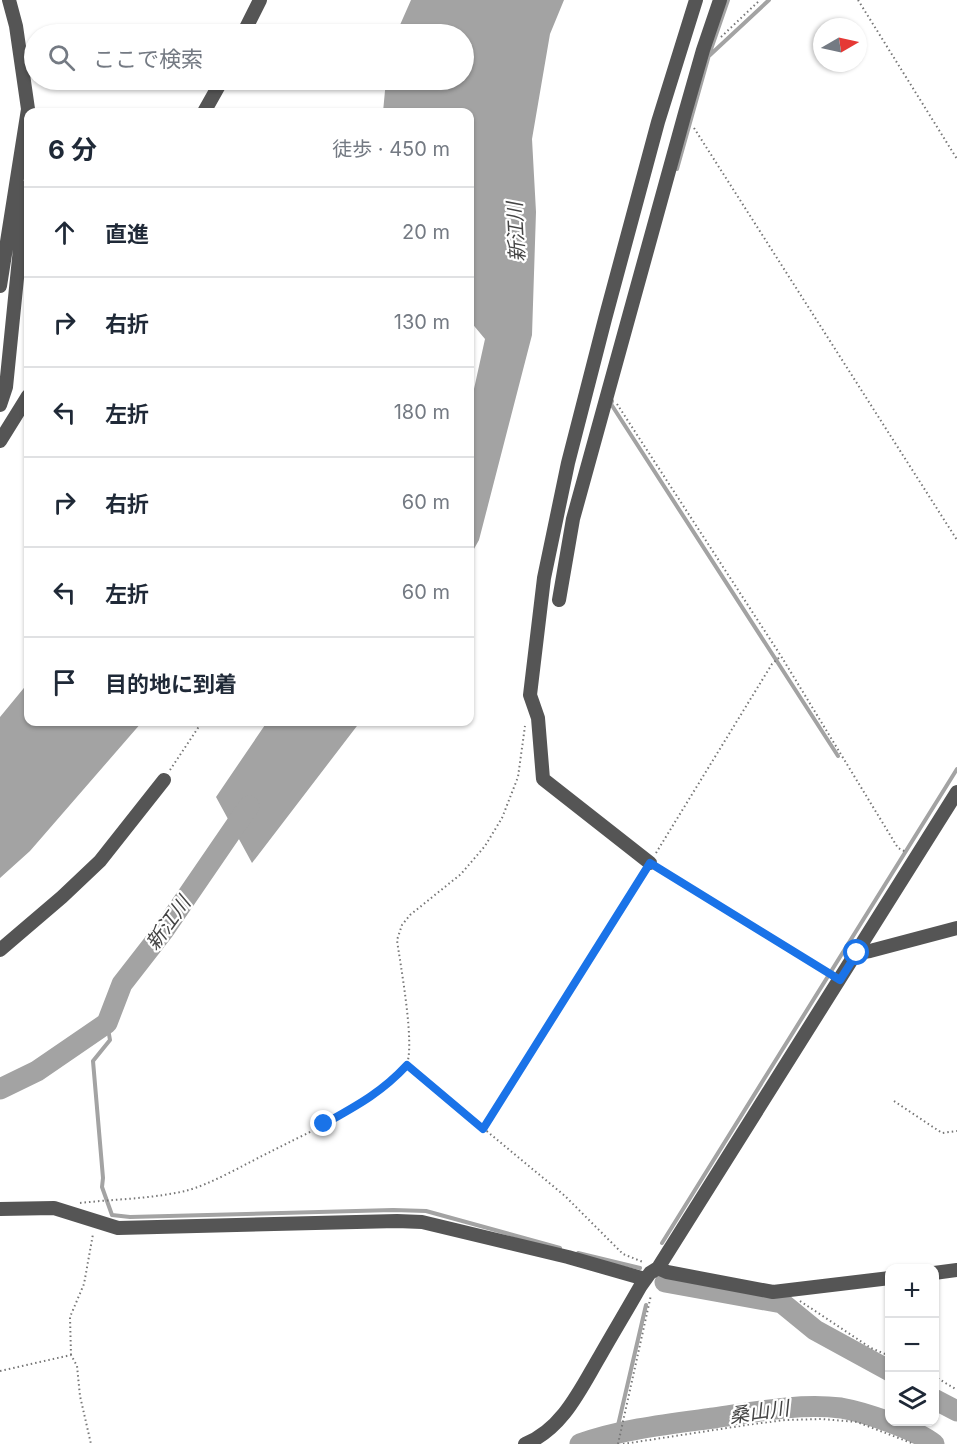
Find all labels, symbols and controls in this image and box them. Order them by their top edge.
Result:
north arrow [813,18,867,72]
search box [24,24,474,90]
icon: search [45,41,78,74]
text: ここで検索 [93,46,203,72]
text: 6 分 [48,134,97,165]
text: 徒歩 · 450 m [332,137,450,161]
water label: 新江川 [502,199,530,263]
icon: ahead [48,216,81,249]
text: 20 m [402,220,450,244]
text: 直進 [105,221,149,247]
icon: right [48,306,81,339]
text: 130 m [394,310,450,334]
text: 右折 [105,311,149,337]
icon: left [48,396,81,429]
text: 180 m [394,400,450,424]
text: 左折 [105,401,149,427]
icon: right [48,486,81,519]
text: 60 m [402,490,450,514]
text: 右折 [105,491,149,517]
icon: left [48,576,81,609]
text: 60 m [402,580,450,604]
text: 左折 [105,581,149,607]
icon: arrive [48,666,81,699]
text: 目的地に到着 [105,671,237,697]
water label: 新江川 [141,890,197,954]
route start [843,939,869,965]
route end [310,1110,336,1136]
map controls [885,1264,939,1426]
button: + [885,1264,939,1318]
button: − [885,1318,939,1372]
button: layers [885,1372,939,1426]
water label: 桑山川 [728,1396,792,1428]

